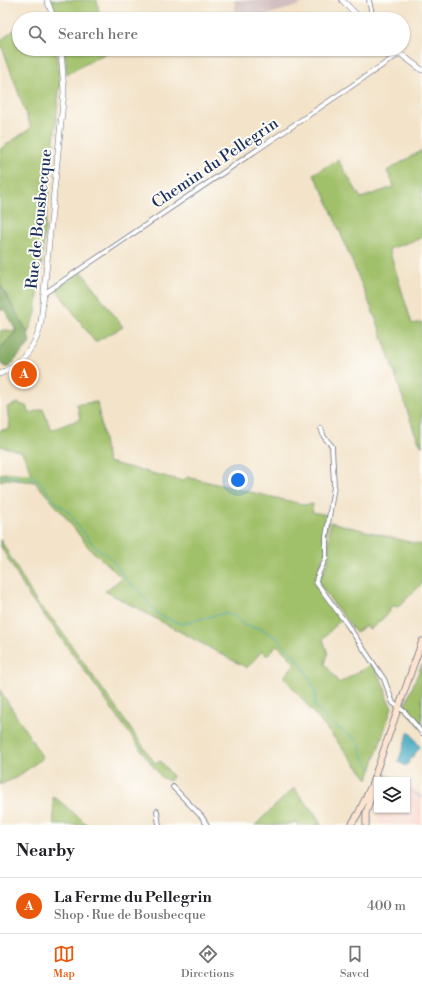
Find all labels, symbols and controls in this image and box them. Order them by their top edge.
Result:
search box [12,12,410,56]
icon: search [26,23,48,45]
text: Search here [58,25,138,44]
street label: Chemin du Pellegrin [148,113,283,213]
street label: Rue de Bousbecque [22,148,56,290]
pin: A [11,359,37,389]
your location [228,470,248,490]
map controls [374,777,410,813]
button: layers [374,777,410,813]
text: Nearby [16,840,75,862]
text: La Ferme du Pellegrin [54,888,212,907]
text: A [24,898,34,914]
text: 400 m [367,898,406,914]
text: Shop · Rue de Bousbecque [54,907,206,923]
tab: Map [53,943,75,981]
tab: Directions [181,943,234,981]
tab: Saved [340,943,369,981]

